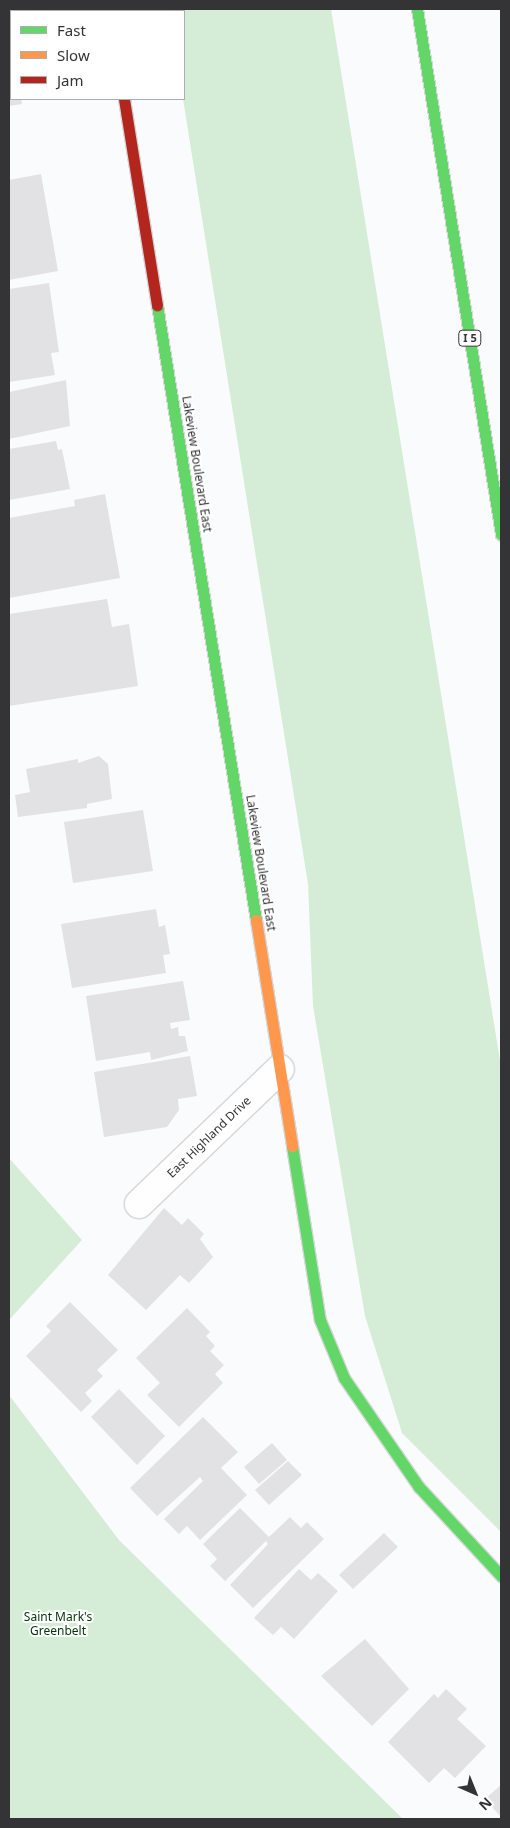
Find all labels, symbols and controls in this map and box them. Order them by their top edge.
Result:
legend [10,10,185,100]
text: Fast [57,20,86,40]
text: Slow [57,45,90,65]
text: Jam [57,70,84,90]
road number: I 5 [458,329,482,346]
street label: Lakeview Boulevard East [179,395,215,533]
street label: Lakeview Boulevard East [243,794,279,932]
street label: East Highland Drive [164,1093,254,1181]
park label: Saint Mark's Greenbelt [24,1610,92,1638]
north arrow [450,1768,500,1818]
text: N [475,1793,496,1815]

